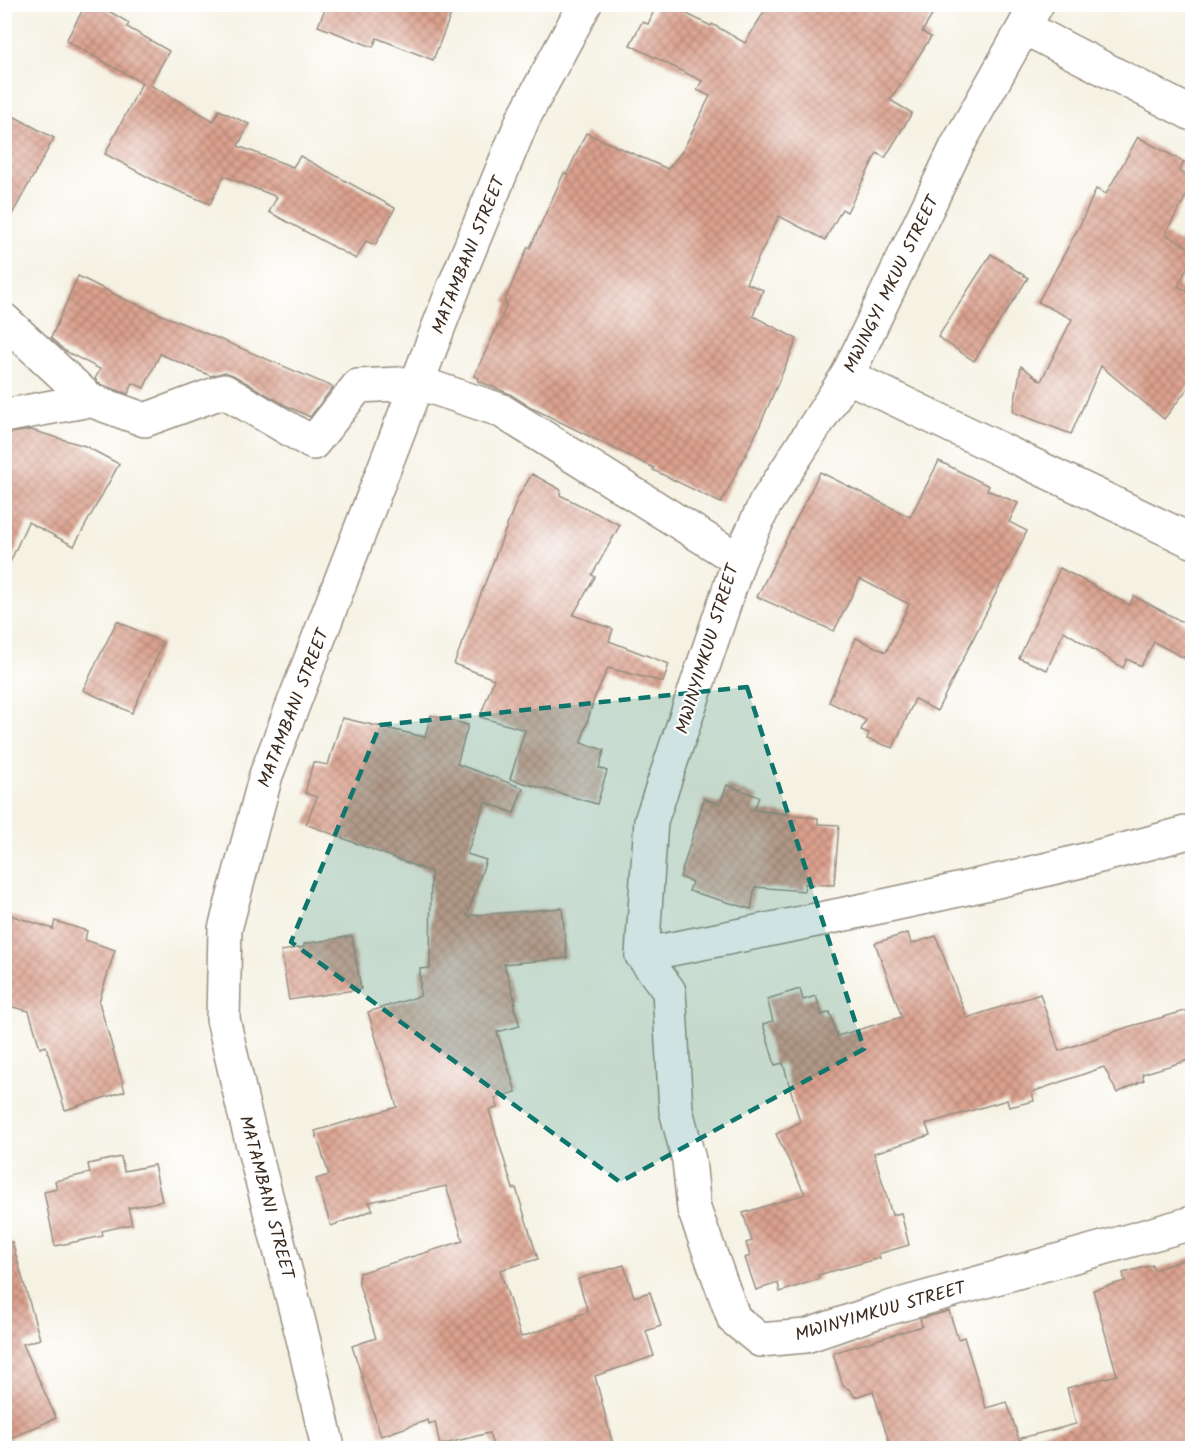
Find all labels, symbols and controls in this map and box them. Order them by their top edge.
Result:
street label: MATAMBANI STREET [425,171,515,339]
street label: MWINGYI MKUU STREET [837,190,949,378]
street label: MWINYIMKUU STREET [669,560,748,738]
street label: MATAMBANI STREET [251,624,338,792]
street label: MATAMBANI STREET [230,1113,302,1283]
street label: MWINYIMKUU STREET [792,1274,970,1351]

